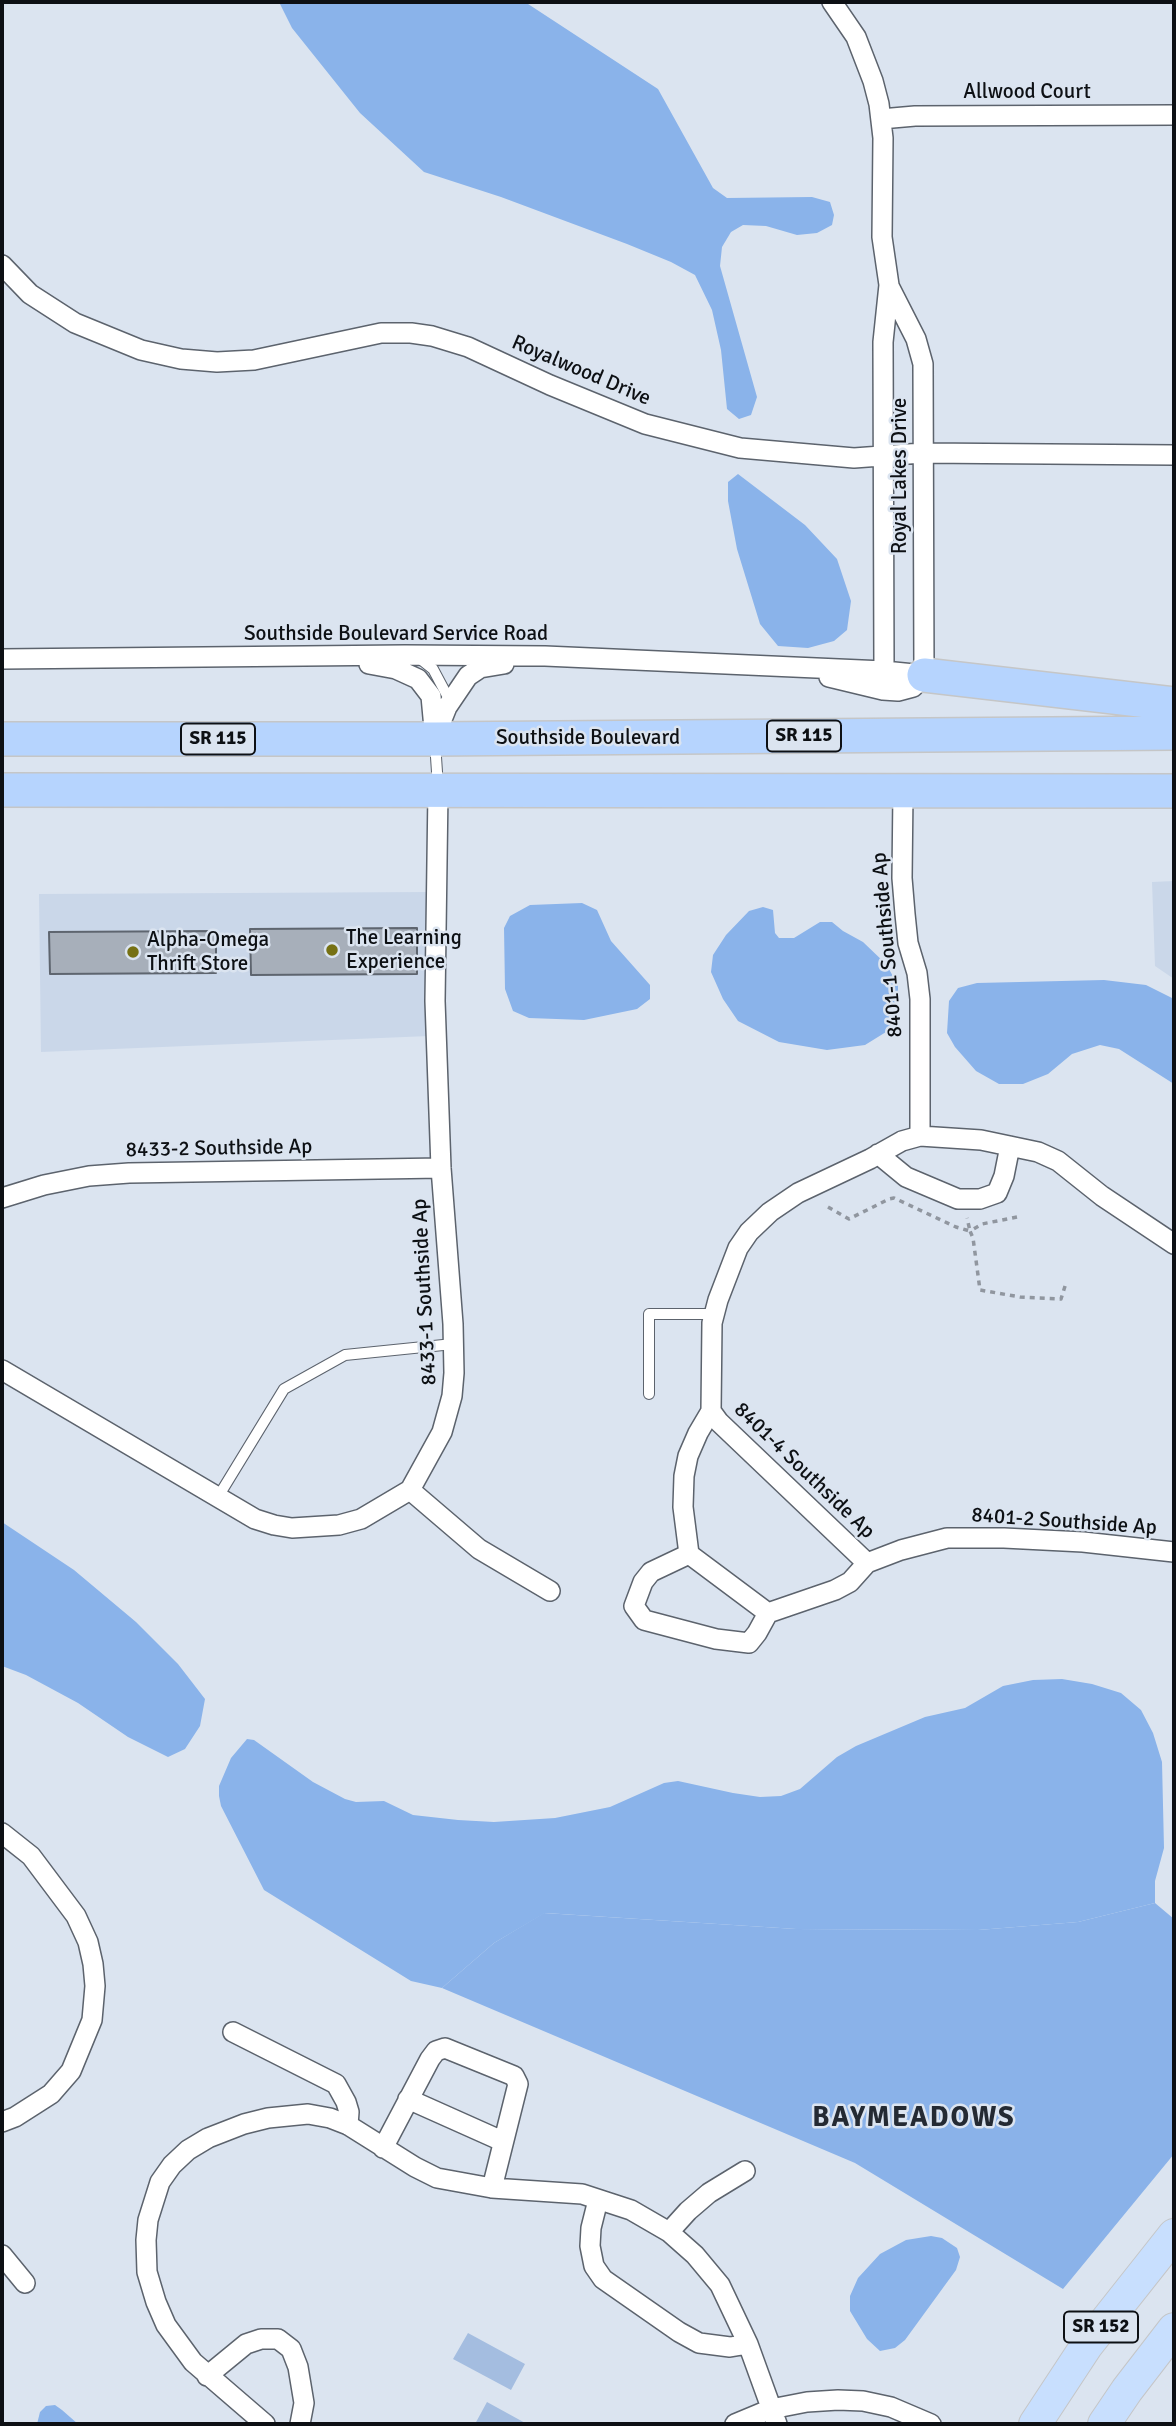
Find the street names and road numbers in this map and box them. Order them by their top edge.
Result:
street label: Allwood Court [963,79,1091,105]
street label: Royalwood Drive [508,330,654,412]
street label: Royal Lakes Drive [887,398,913,554]
street label: Southside Boulevard Service Road [244,621,548,647]
road number: SR 115 [767,720,841,751]
road number: SR 115 [181,724,255,754]
street label: Southside Boulevard [496,725,680,751]
street label: 8401-1 Southside Ap [867,851,909,1039]
street label: 8433-2 Southside Ap [125,1135,313,1163]
street label: 8433-1 Southside Ap [408,1198,442,1386]
street label: 8401-4 Southside Ap [728,1397,880,1545]
street label: 8401-2 Southside Ap [970,1503,1158,1541]
road number: SR 152 [1064,2312,1138,2342]

